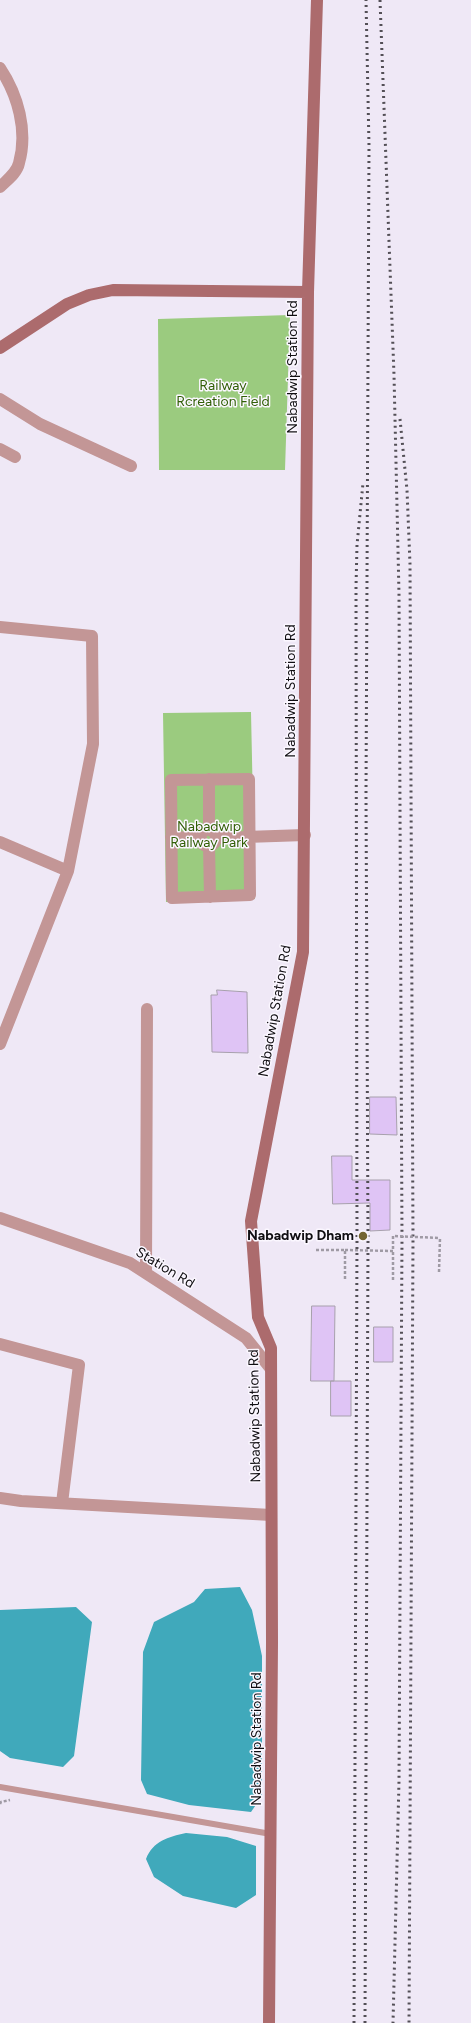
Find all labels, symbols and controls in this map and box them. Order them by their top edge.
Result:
street label: Nabadwip Station Rd [285,300,301,434]
park label: Railway Rcreation Field [176,378,270,410]
street label: Nabadwip Station Rd [283,624,299,758]
park label: Nabadwip Railway Park [170,819,248,852]
street label: Nabadwip Station Rd [255,944,295,1078]
place label: Nabadwip Dham [247,1228,354,1244]
marker: Nabadwip Dham [357,1230,369,1242]
street label: Station Rd [132,1244,198,1292]
street label: Nabadwip Station Rd [245,1349,265,1483]
street label: Nabadwip Station Rd [249,1672,265,1806]

